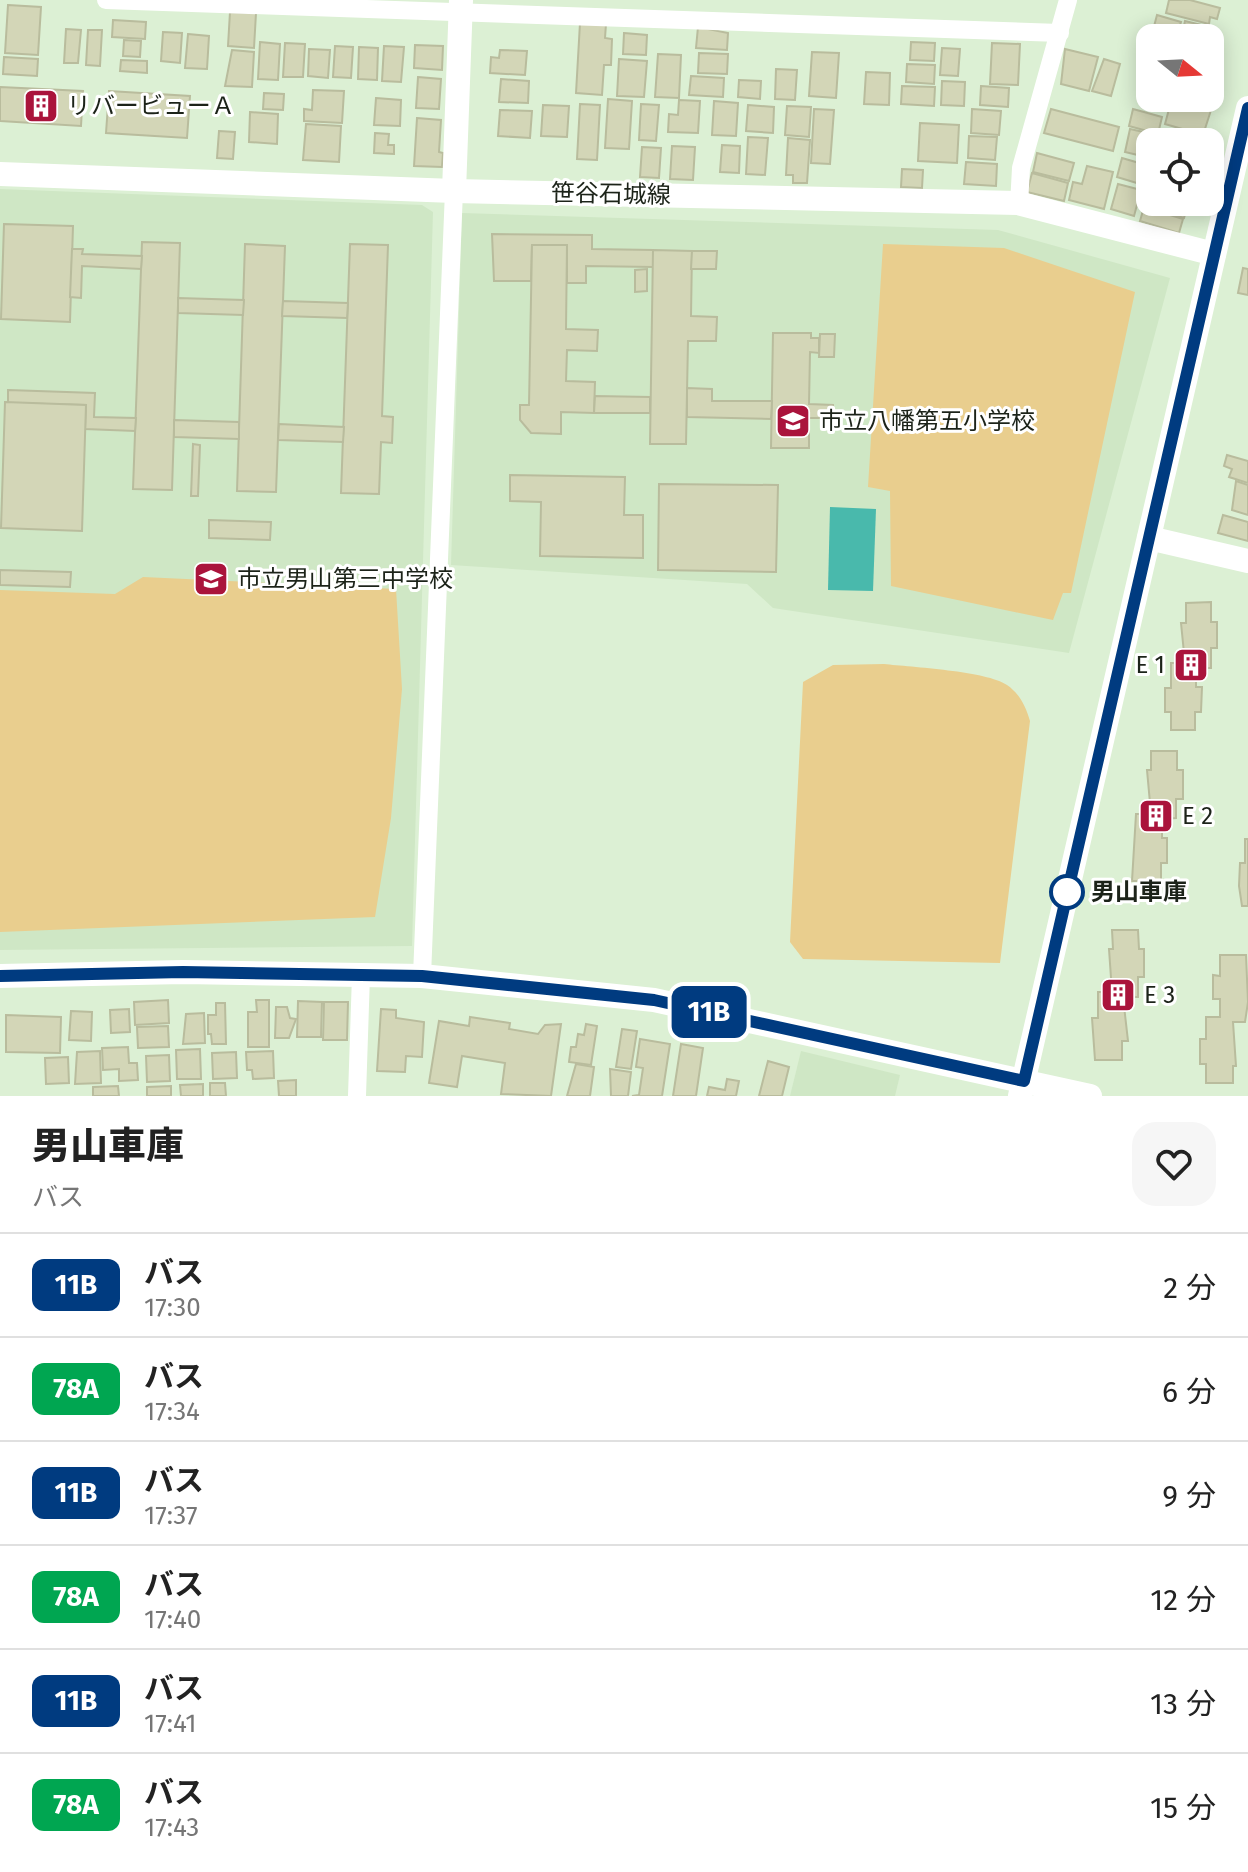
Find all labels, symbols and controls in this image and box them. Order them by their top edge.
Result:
north arrow [1136,24,1224,112]
map controls [1136,24,1224,216]
building icon: リバービューＡ [22,87,60,125]
place label: リバービューＡ [67,92,235,120]
button: locate [1136,128,1224,216]
street label: 笹谷石城線 [551,179,671,209]
school or university icon: 市立八幡第五小学校 [774,402,812,440]
place label: 市立八幡第五小学校 [819,407,1035,435]
school or university icon: 市立男山第三中学校 [192,560,230,598]
place label: 市立男山第三中学校 [237,565,453,593]
building icon: E 1 [1172,646,1210,684]
place label: E 1 [1135,651,1165,679]
building icon: E 2 [1137,797,1175,835]
place label: E 2 [1182,802,1213,830]
marker: 男山車庫 [1050,875,1084,909]
place label: 男山車庫 [1091,878,1187,906]
building icon: E 3 [1099,976,1137,1014]
place label: E 3 [1144,981,1175,1009]
line badge: 11B [663,986,755,1038]
text: 11B [688,995,730,1028]
button: heart [1132,1122,1216,1206]
text: 男山車庫 [32,1123,184,1169]
text: バス [32,1182,84,1213]
text: バス [144,1255,204,1291]
text: 11B [55,1268,97,1301]
text: 2 分 [1163,1270,1216,1306]
text: 17:30 [144,1292,201,1323]
text: バス [144,1359,204,1395]
text: 78A [53,1372,99,1405]
text: 6 分 [1162,1374,1216,1410]
text: 17:34 [144,1396,200,1427]
text: バス [144,1463,204,1499]
text: 11B [55,1476,97,1509]
text: 9 分 [1162,1478,1216,1514]
text: 17:37 [144,1500,198,1531]
text: バス [144,1567,204,1603]
text: 78A [53,1580,99,1613]
text: 12 分 [1150,1582,1216,1618]
text: 17:40 [144,1604,201,1635]
text: バス [144,1671,204,1707]
text: 11B [55,1684,97,1717]
text: 13 分 [1150,1686,1216,1722]
text: 17:41 [144,1708,197,1739]
text: バス [144,1775,204,1811]
text: 78A [53,1788,99,1821]
text: 15 分 [1150,1790,1216,1826]
text: 17:43 [144,1812,199,1843]

